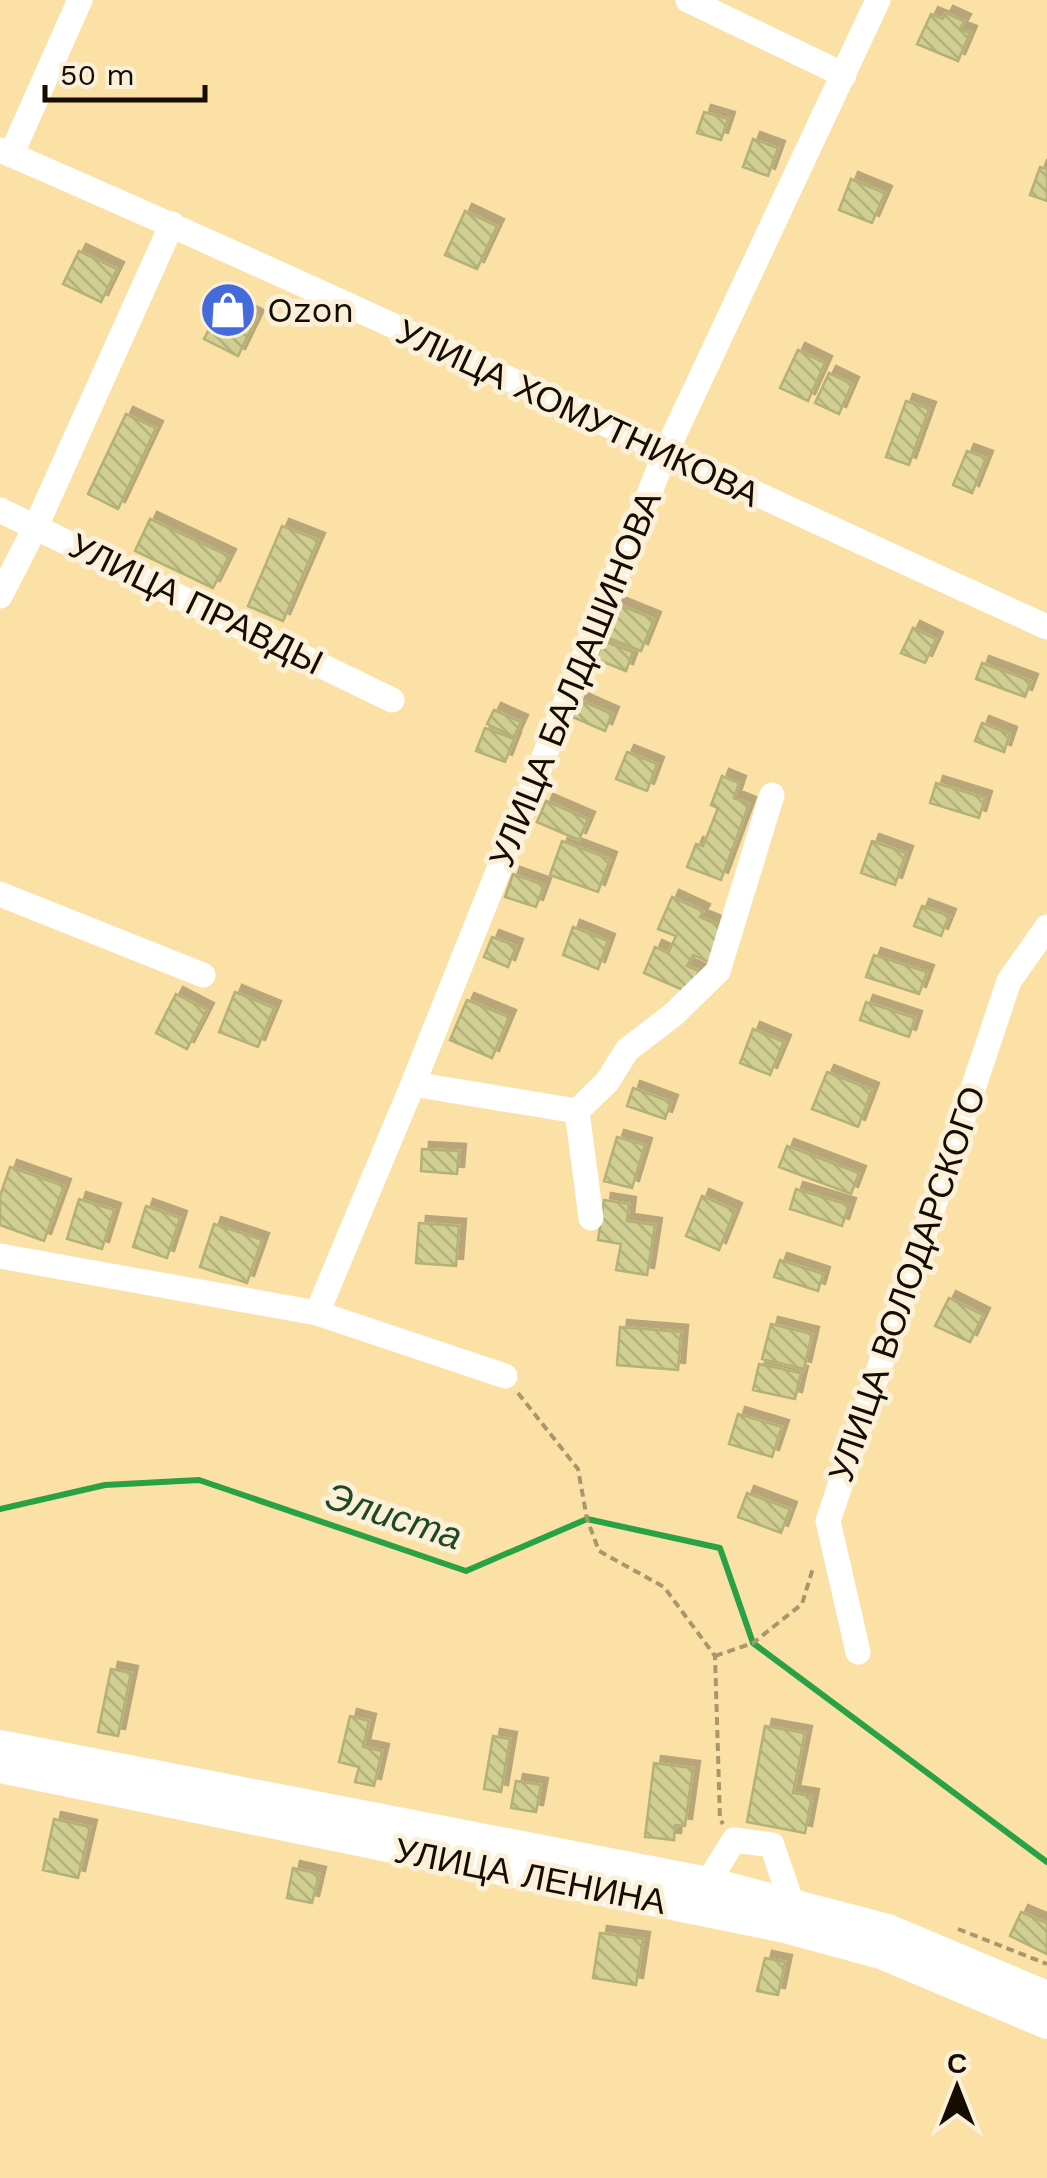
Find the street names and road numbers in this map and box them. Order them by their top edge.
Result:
street label: УЛИЦА ХОМУТНИКОВА [390,310,767,516]
street label: УЛИЦА БАЛДАШИНОВА [480,484,670,873]
street label: УЛИЦА ПРАВДЫ [62,524,330,684]
street label: УЛИЦА ВОЛОДАРСКОГО [820,1081,994,1487]
street label: УЛИЦА ЛЕНИНА [391,1829,670,1923]

